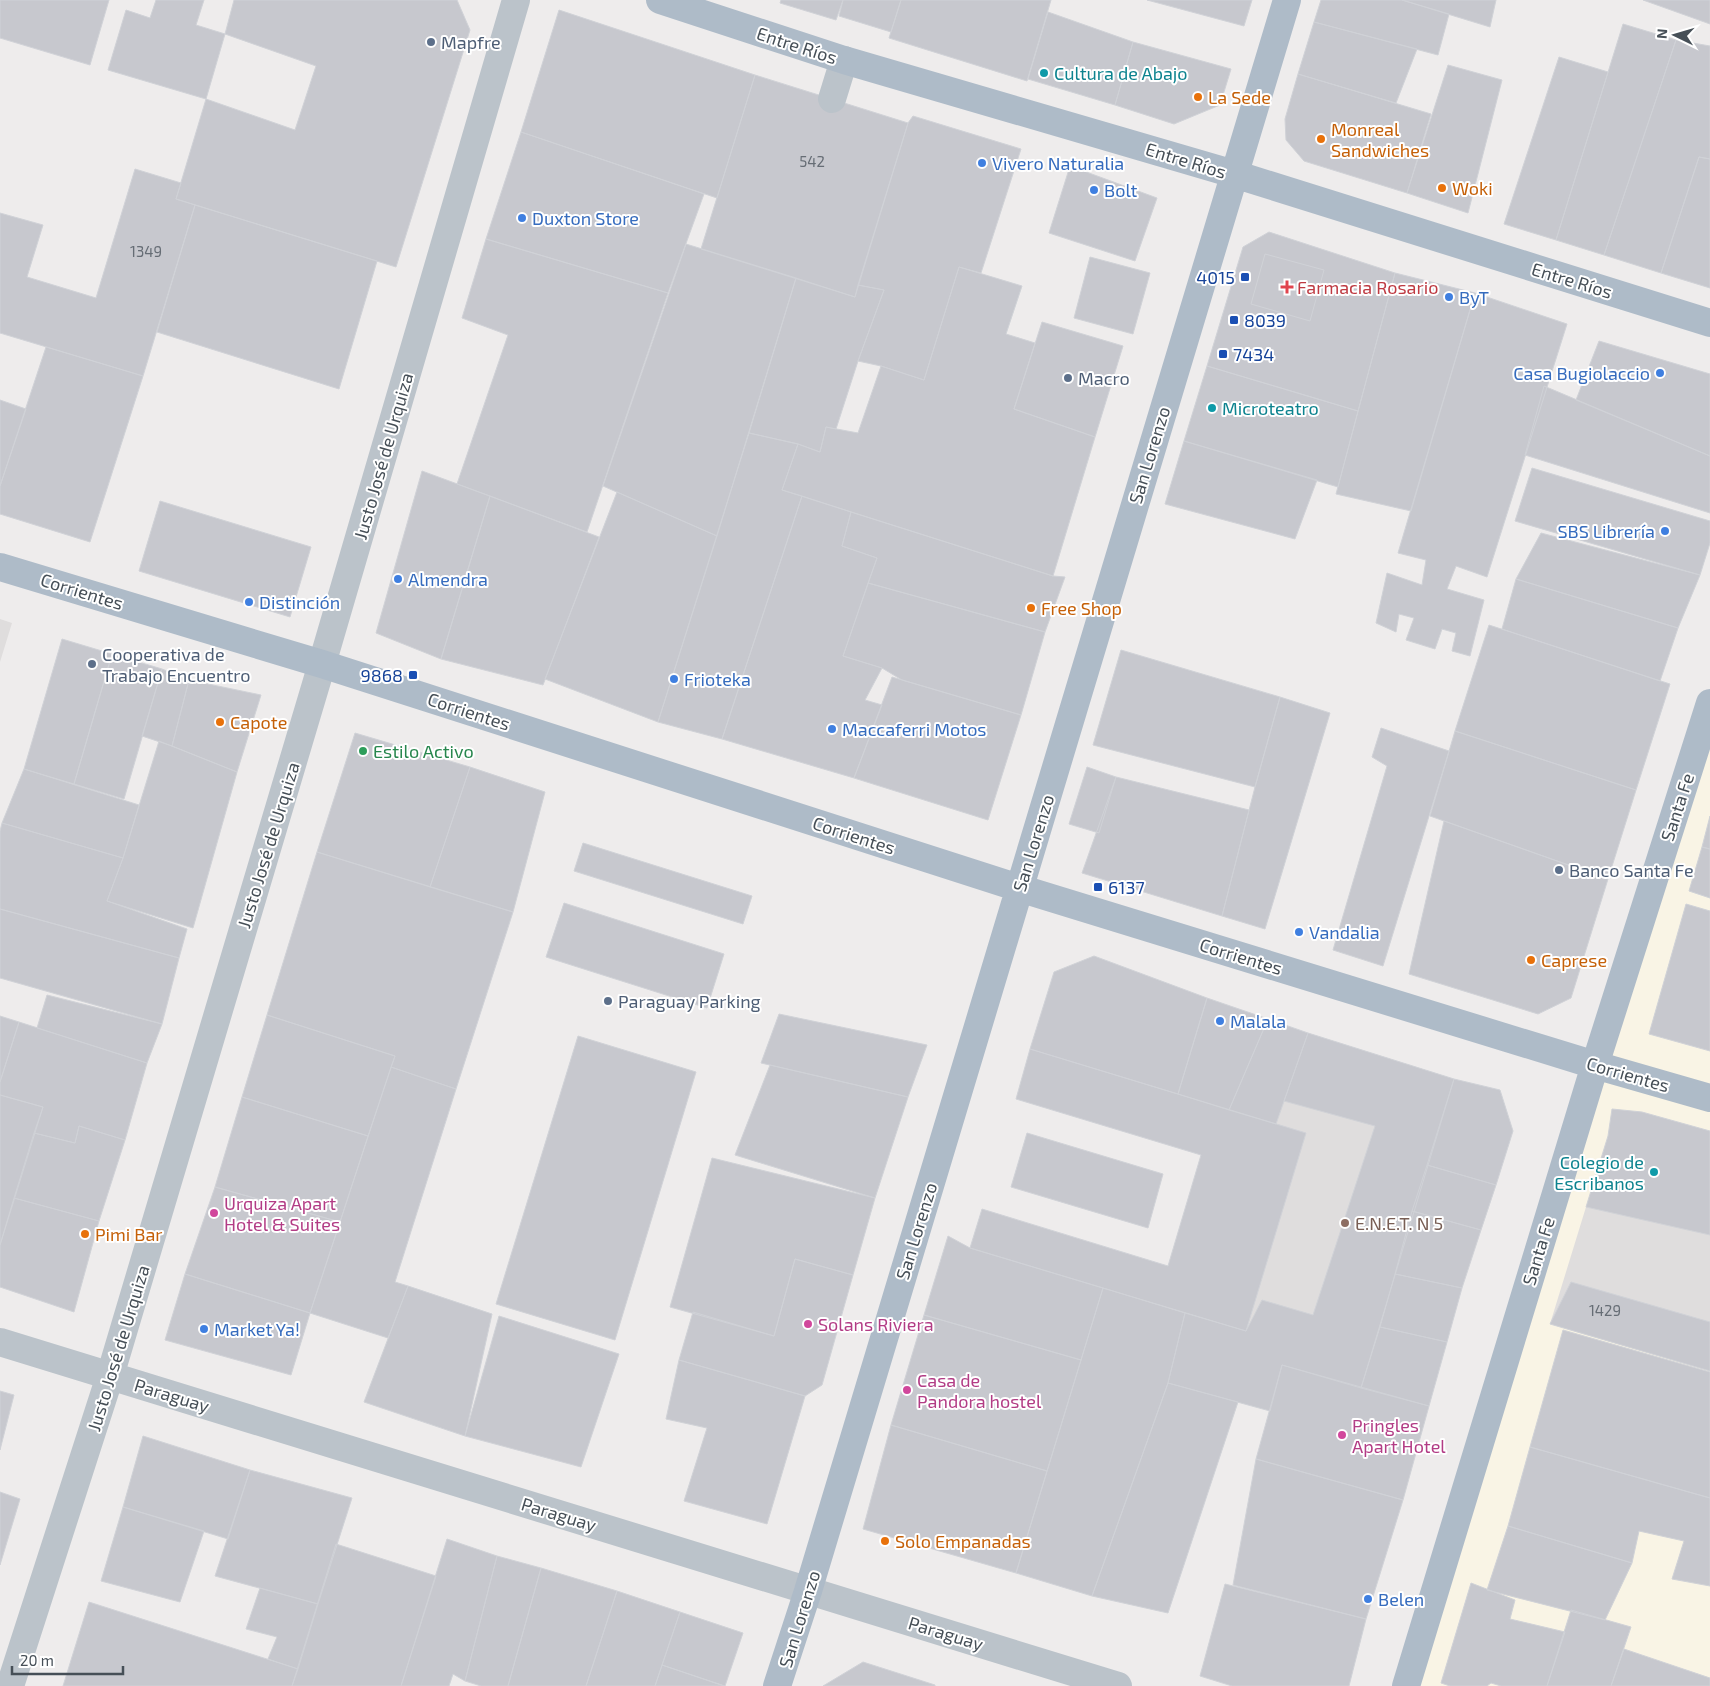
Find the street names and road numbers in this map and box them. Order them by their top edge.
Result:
street label: Entre Ríos [754,22,840,68]
street label: Entre Ríos [1143,137,1229,183]
street label: Entre Ríos [1529,257,1615,303]
street label: Justo José de Urquiza [349,370,417,542]
street label: San Lorenzo [1124,404,1174,506]
street label: Corrientes [38,568,126,614]
street label: Corrientes [425,687,513,735]
street label: Justo José de Urquiza [232,759,304,931]
street label: Santa Fe [1656,770,1698,844]
street label: San Lorenzo [1008,792,1058,894]
street label: Corrientes [810,811,898,859]
street label: Corrientes [1197,933,1285,979]
street label: Corrientes [1584,1052,1672,1096]
street label: San Lorenzo [891,1180,941,1282]
street label: Santa Fe [1517,1214,1559,1288]
street label: Justo José de Urquiza [82,1262,154,1434]
street label: Paraguay [132,1373,213,1417]
street label: Paraguay [519,1492,600,1536]
street label: San Lorenzo [774,1568,824,1670]
street label: Paraguay [906,1611,987,1655]

